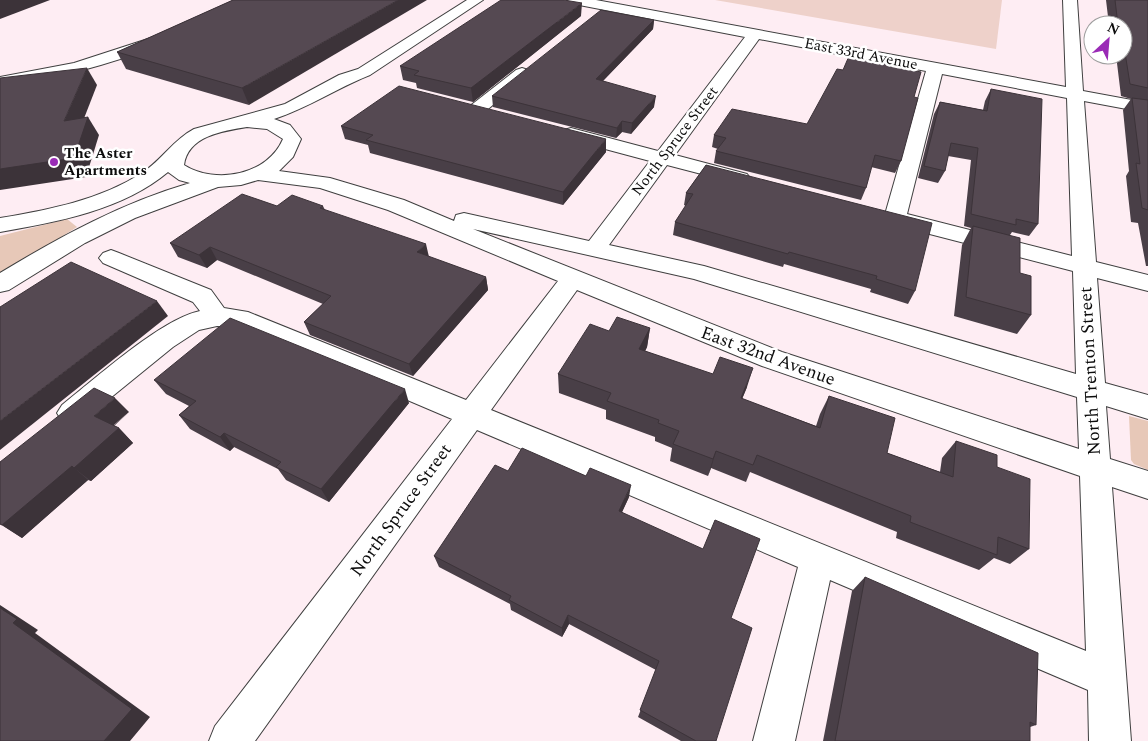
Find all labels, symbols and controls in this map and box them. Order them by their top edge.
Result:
north arrow [1083,15,1133,65]
text: N [1104,17,1123,41]
street label: East 33rd Avenue [802,32,920,76]
street label: North Spruce Street [626,81,724,201]
place label: The Aster Apartments [64,142,147,182]
marker: The Aster Apartments [48,156,60,168]
street label: North Trenton Street [1072,286,1108,456]
street label: East 32nd Avenue [697,319,839,393]
street label: North Spruce Street [343,438,459,582]

